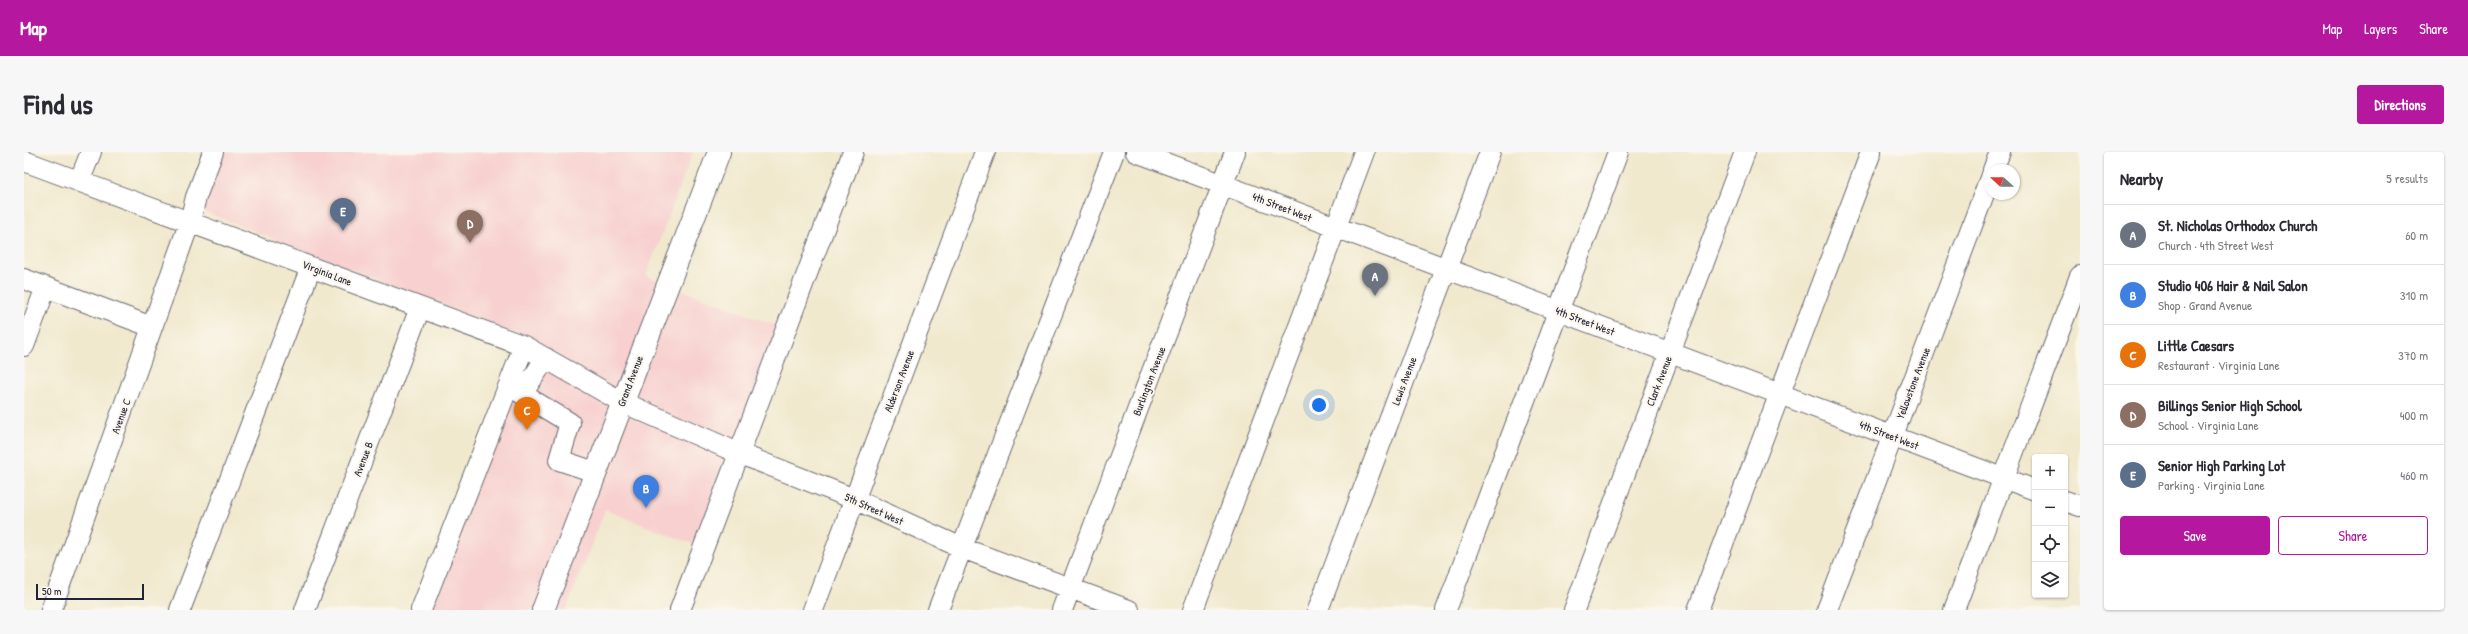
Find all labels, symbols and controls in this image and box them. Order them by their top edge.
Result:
text: Map [20,15,47,41]
text: Map [2322,19,2342,38]
text: Layers [2364,19,2397,38]
text: Share [2419,19,2448,38]
text: Find us [24,85,93,123]
button: Directions [2357,85,2444,124]
north arrow [1984,164,2020,200]
text: Nearby [2120,167,2163,190]
text: 5 results [2386,169,2428,187]
street label: 4th Street West [1250,189,1314,225]
pin: E [330,198,356,231]
pin: D [457,210,483,243]
text: St. Nicholas Orthodox Church [2158,215,2317,236]
text: A [2130,226,2136,244]
text: 60 m [2405,226,2428,244]
text: Church · 4th Street West [2158,236,2274,254]
street label: Virginia Lane [300,257,354,289]
pin: A [1362,263,1388,296]
text: Studio 406 Hair & Nail Salon [2158,275,2308,296]
text: B [2130,286,2136,304]
text: 310 m [2400,286,2428,304]
text: Shop · Grand Avenue [2158,296,2252,314]
street label: 4th Street West [1553,303,1617,339]
text: Little Caesars [2158,335,2234,356]
street label: Burlington Avenue [1129,344,1169,418]
street label: Yellowstone Avenue [1893,345,1933,421]
text: C [2129,346,2137,364]
text: 370 m [2398,346,2428,364]
street label: Alderson Avenue [881,347,917,414]
street label: Grand Avenue [614,353,646,408]
street label: Clark Avenue [1643,353,1675,408]
street label: Lewis Avenue [1388,354,1420,407]
text: Restaurant · Virginia Lane [2158,356,2280,374]
your location [1309,395,1329,415]
text: Billings Senior High School [2158,395,2302,416]
street label: Avenue C [108,396,134,436]
pin: C [514,397,540,430]
text: D [2130,406,2136,424]
text: 400 m [2400,406,2428,424]
text: School · Virginia Lane [2158,416,2259,434]
street label: 4th Street West [1857,417,1921,453]
street label: Avenue B [350,439,376,478]
map controls [2032,454,2068,598]
button: + [2032,454,2068,490]
text: Senior High Parking Lot [2158,455,2285,476]
text: E [2130,466,2136,484]
text: 460 m [2400,466,2428,484]
pin: B [633,475,659,508]
text: Parking · Virginia Lane [2158,476,2265,494]
street label: 5th Street West [842,490,906,528]
button: − [2032,490,2068,526]
button: Save [2120,516,2270,555]
button: Share [2278,516,2428,555]
button: locate [2032,526,2068,562]
button: layers [2032,562,2068,598]
scale bar [36,582,144,601]
text: 50 m [42,584,62,598]

